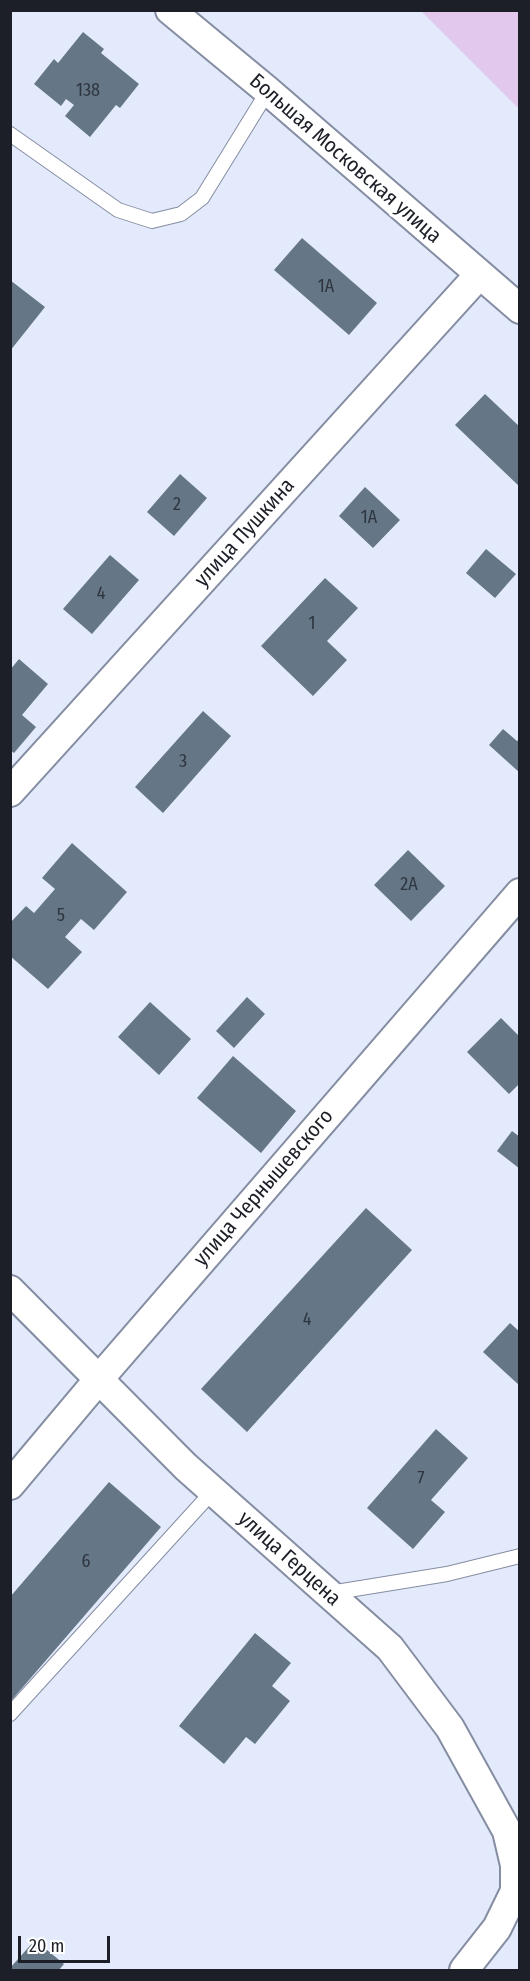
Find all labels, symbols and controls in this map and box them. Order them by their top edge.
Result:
street label: Большая Московская улица [244,69,446,249]
house number: 138 [76,80,100,102]
house number: 1А [318,276,334,298]
street label: улица Пушкина [190,474,300,592]
house number: 2 [173,494,181,516]
house number: 1А [361,507,377,529]
house number: 4 [97,583,105,605]
house number: 1 [308,613,316,635]
house number: 3 [179,751,187,773]
house number: 2А [400,874,418,896]
house number: 5 [57,905,65,927]
street label: улица Чернышевского [189,1104,339,1272]
house number: 4 [303,1309,311,1331]
house number: 7 [417,1468,425,1490]
street label: улица Герцена [232,1506,346,1612]
house number: 6 [82,1551,90,1573]
scale bar [21,1924,112,1962]
text: 20 m [29,1935,64,1957]

